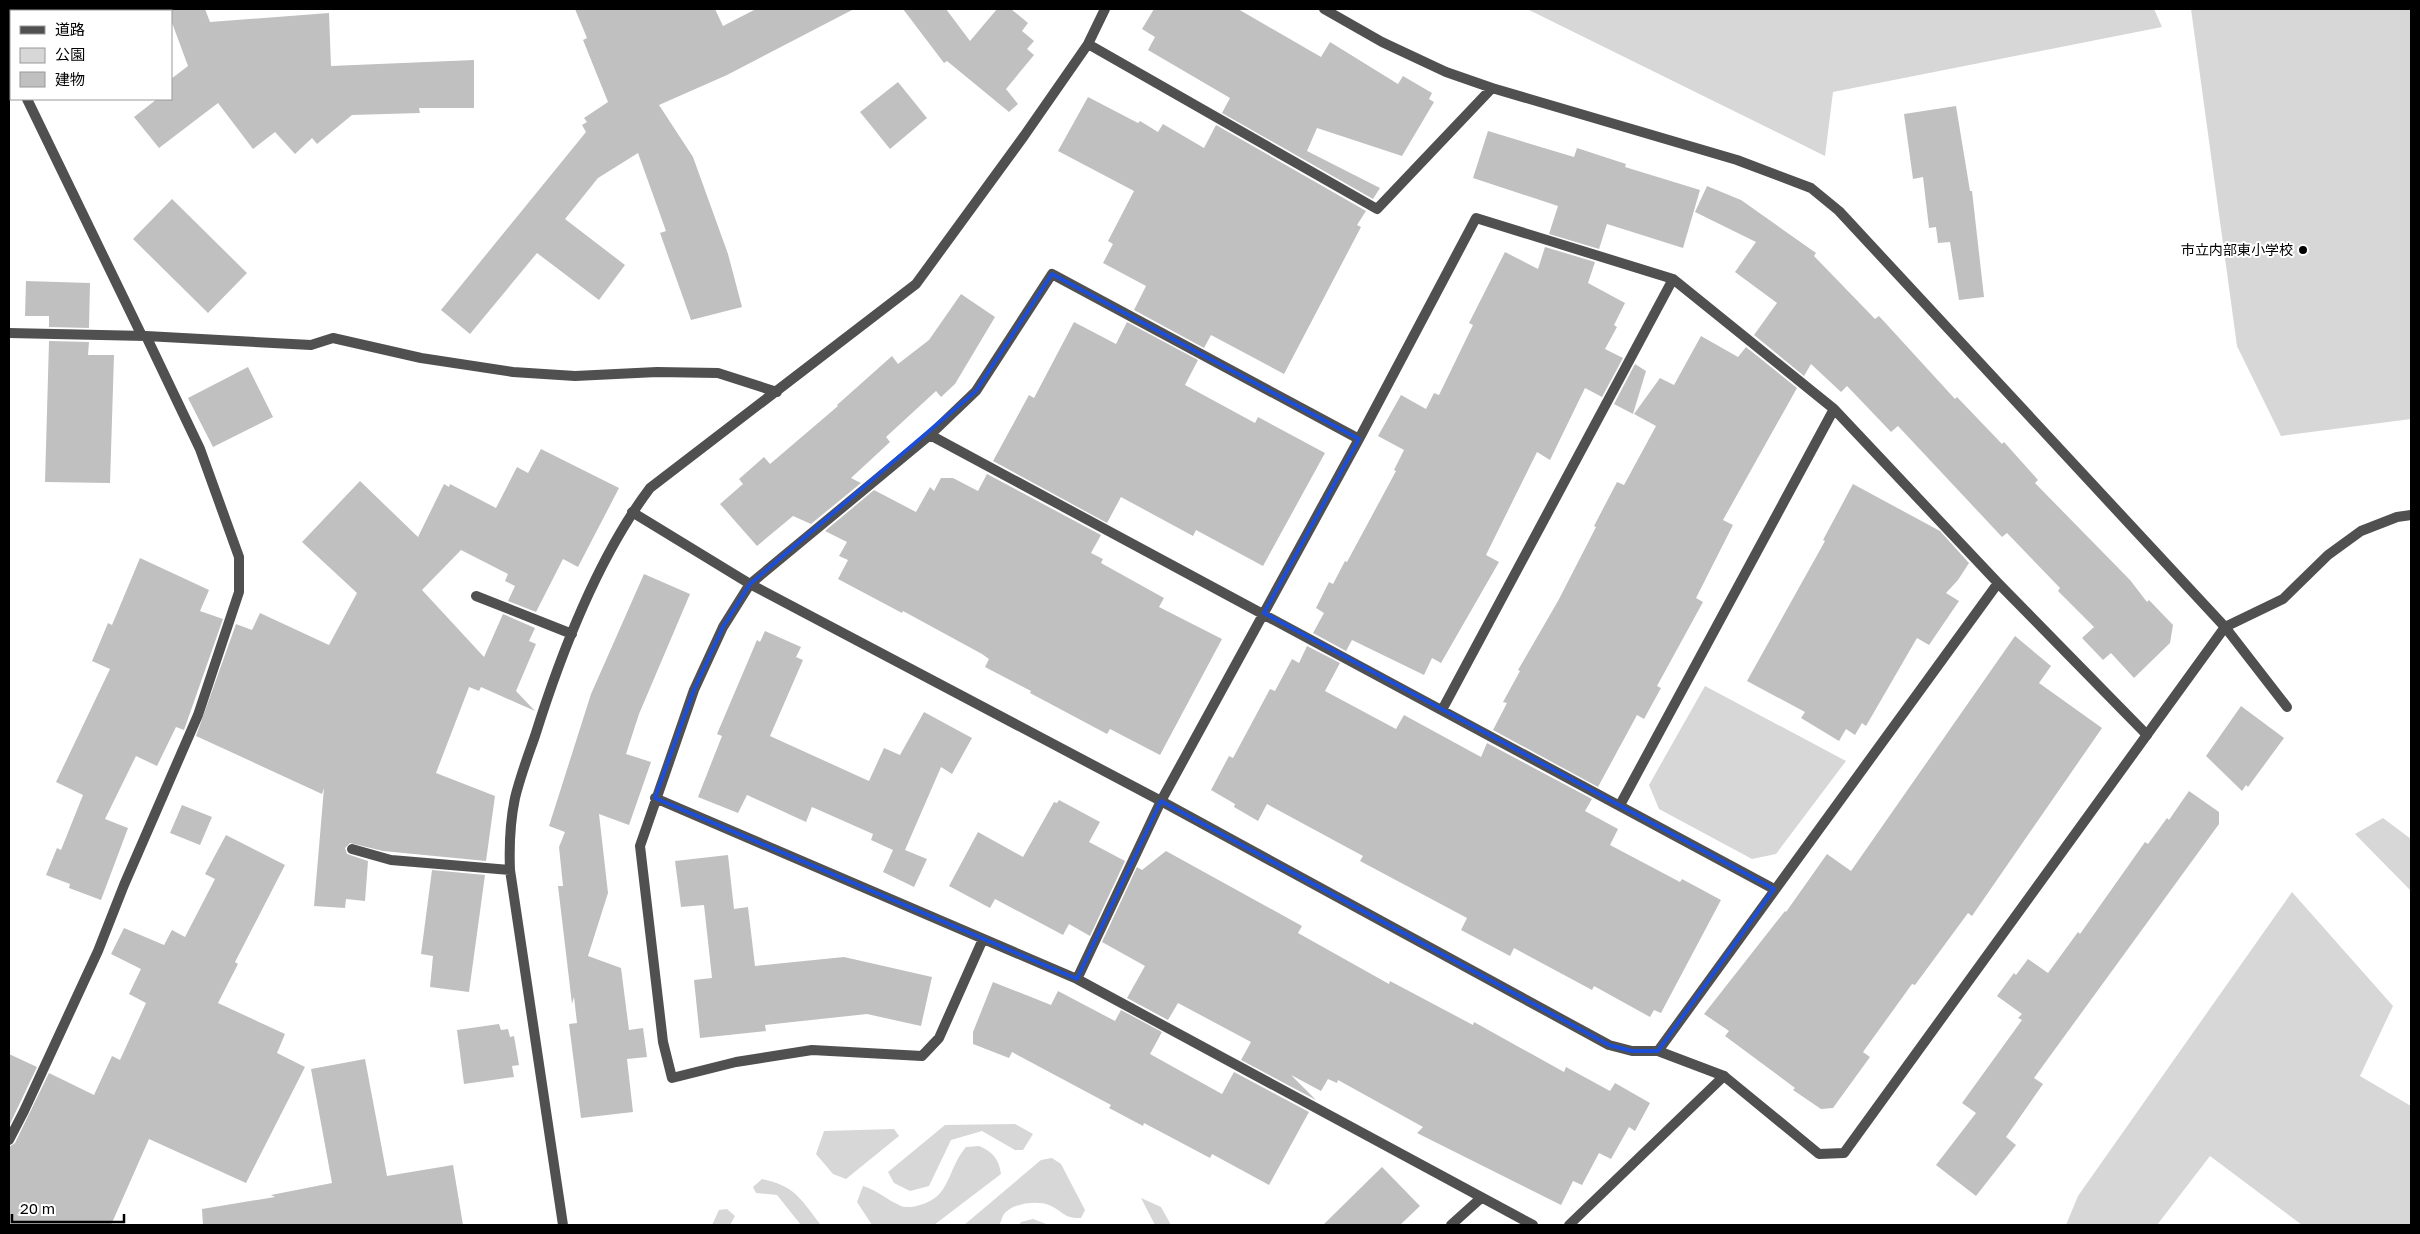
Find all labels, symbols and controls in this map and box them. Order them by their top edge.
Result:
legend [10,10,172,100]
text: 道路 [55,20,85,38]
text: 公園 [55,45,85,63]
text: 建物 [55,70,85,88]
place label: 市立内部東小学校 [2181,241,2293,258]
marker: 市立内部東小学校 [2297,244,2309,256]
scale bar [12,1192,125,1224]
text: 20 m [20,1199,55,1217]

